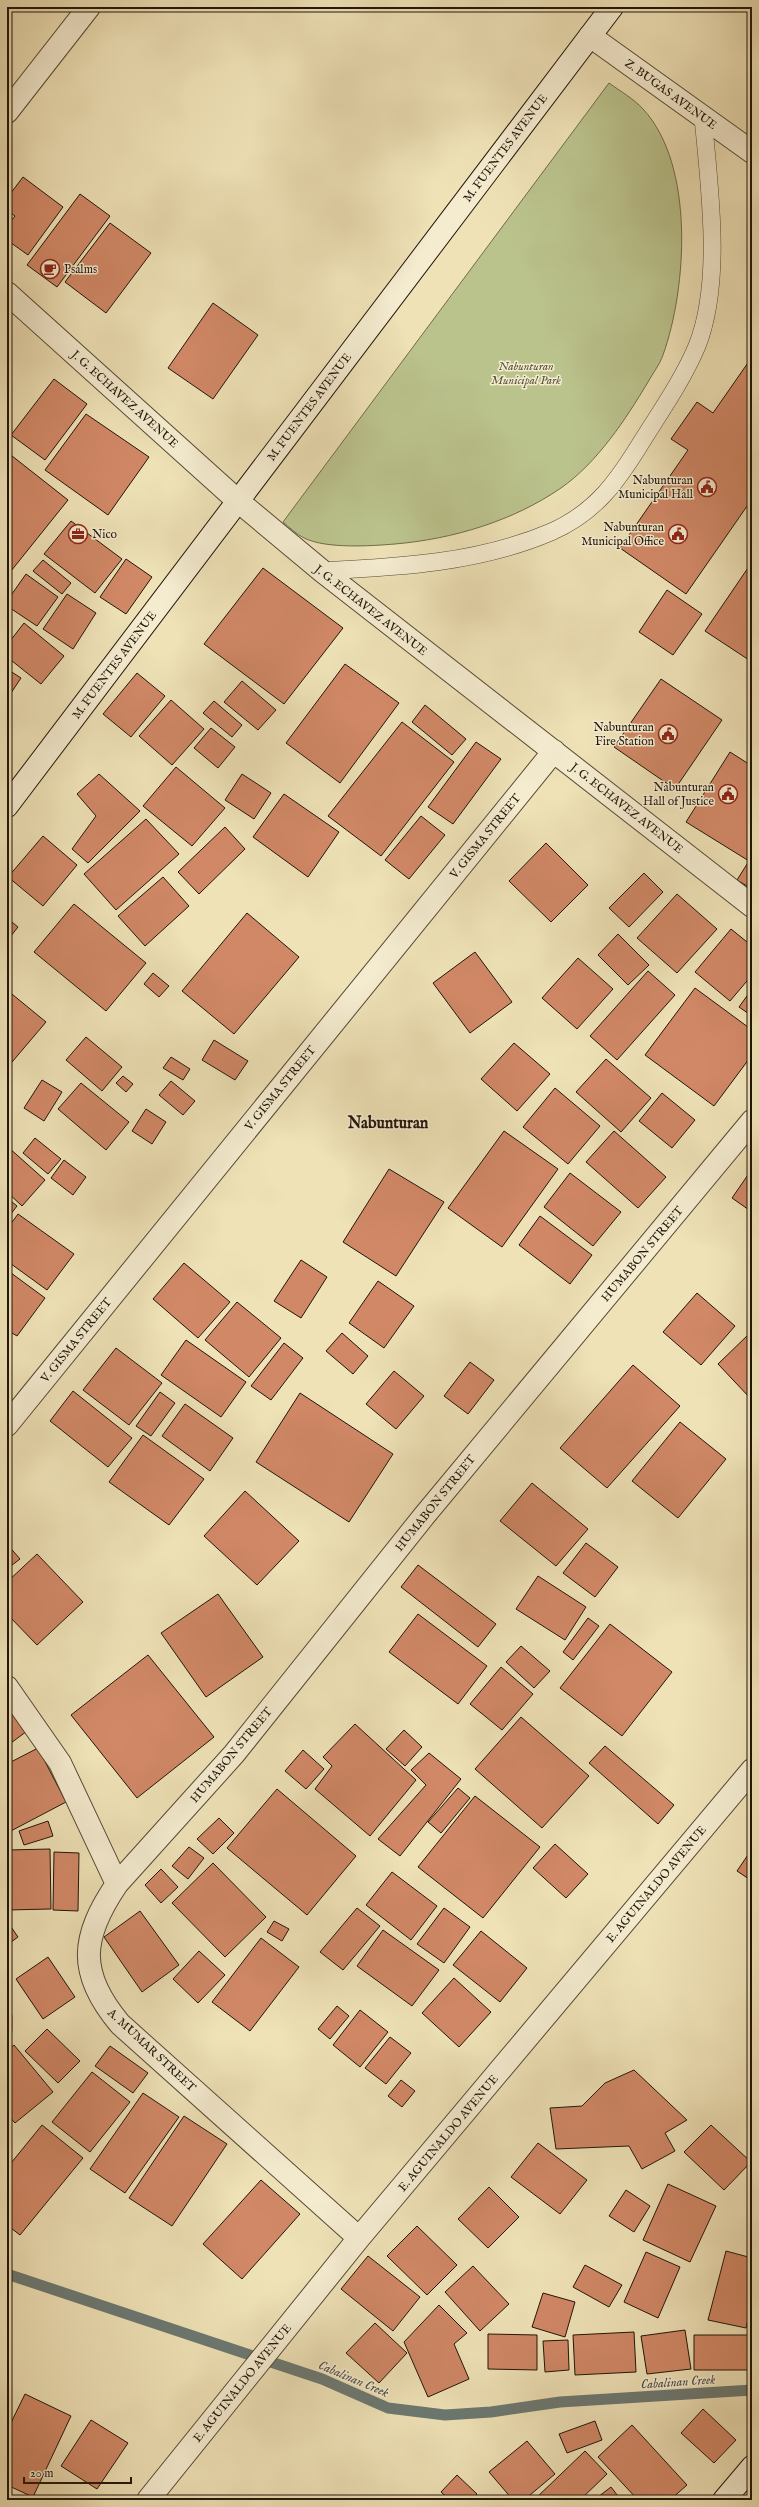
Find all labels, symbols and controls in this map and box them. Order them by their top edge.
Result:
street label: Z. BUGAS AVENUE [622,56,720,133]
street label: M. FUENTES AVENUE [460,91,551,205]
cafe icon: Psalms [39,258,61,280]
place label: Psalms [64,262,97,277]
street label: J. G. ECHAVEZ AVENUE [66,346,181,452]
street label: M. FUENTES AVENUE [264,350,355,464]
park label: Nabunturan Municipal Park [491,359,561,388]
place label: Nabunturan Municipal Hall [618,473,694,503]
public building icon: Nabunturan Municipal Hall [696,476,718,498]
place label: Nabunturan Municipal Office [581,520,665,550]
office icon: Nico [67,523,89,545]
public building icon: Nabunturan Municipal Office [667,523,689,545]
place label: Nico [92,527,118,542]
street label: J. G. ECHAVEZ AVENUE [309,561,430,660]
street label: M. FUENTES AVENUE [69,608,160,722]
place label: Nabunturan Fire Station [594,720,655,749]
public building icon: Nabunturan Fire Station [657,723,679,745]
street label: J. G. ECHAVEZ AVENUE [565,759,686,858]
place label: Nabunturan Hall of Justice [643,780,715,810]
public building icon: Nabunturan Hall of Justice [717,783,739,805]
street label: V. GISMA STREET [446,791,524,882]
street label: V. GISMA STREET [241,1043,319,1134]
district label: Nabunturan [347,1114,429,1134]
street label: HUMABON STREET [598,1203,687,1305]
street label: V. GISMA STREET [37,1295,115,1386]
street label: HUMABON STREET [392,1452,479,1555]
street label: HUMABON STREET [187,1704,276,1806]
street label: E. AGUINALDO AVENUE [603,1823,710,1946]
street label: A. MUMAR STREET [104,2005,199,2095]
street label: E. AGUINALDO AVENUE [395,2072,502,2195]
street label: E. AGUINALDO AVENUE [190,2321,295,2445]
water label: Cabalinan Creek [316,2357,392,2402]
water label: Cabalinan Creek [640,2371,717,2394]
scale bar [24,2459,131,2485]
text: 20 m [30,2466,53,2481]

